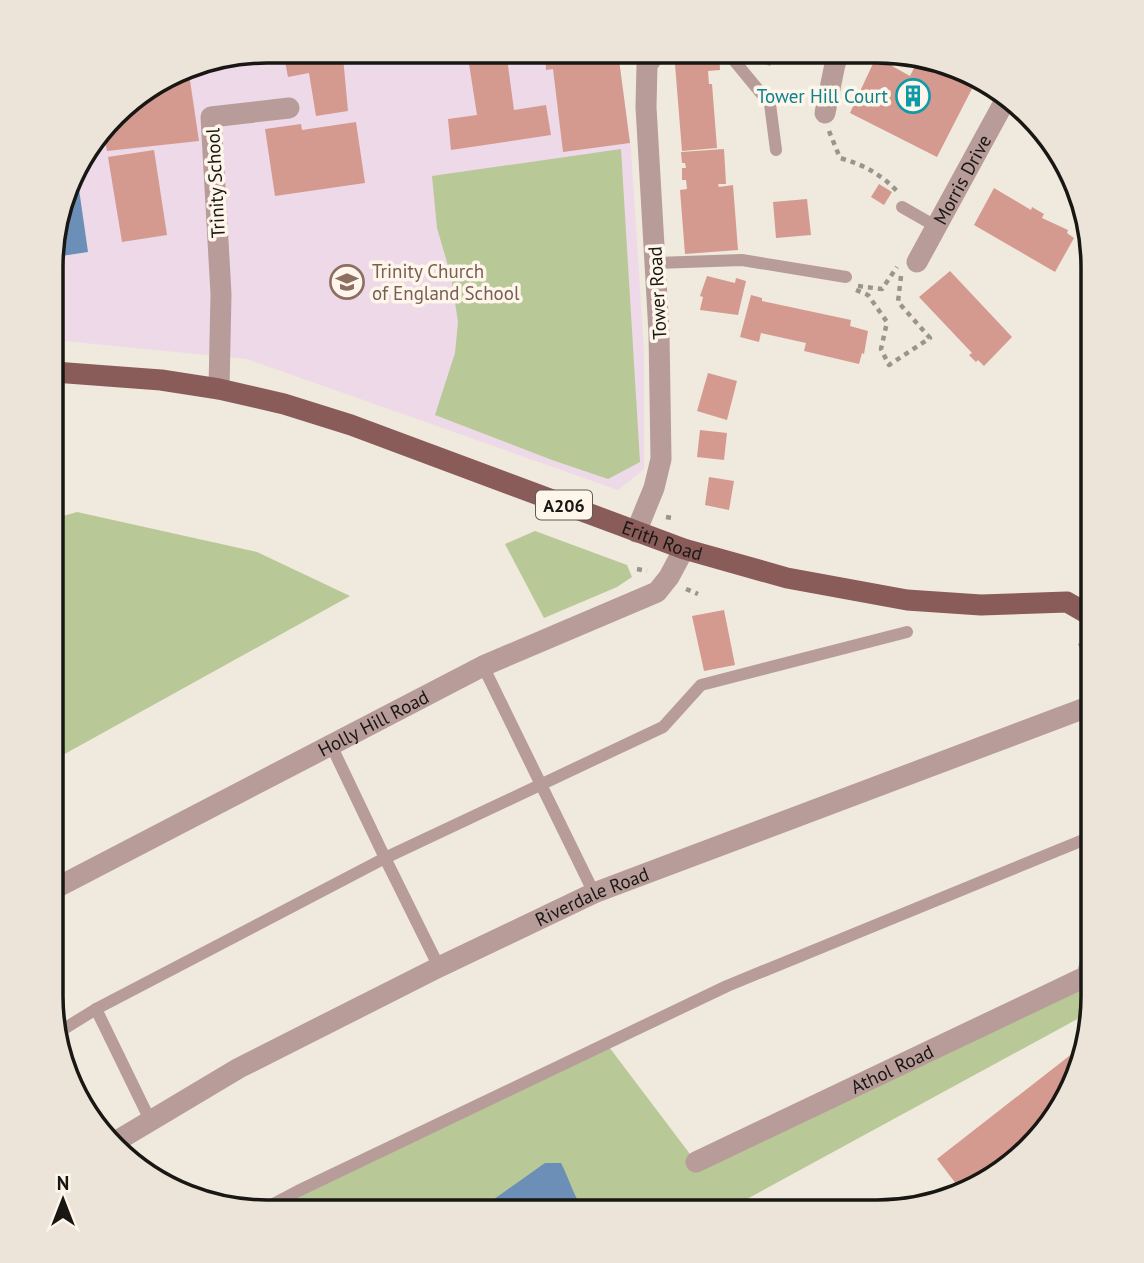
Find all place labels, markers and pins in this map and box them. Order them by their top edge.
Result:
building icon: Tower Hill Court [894,77,932,115]
place label: Tower Hill Court [757,84,889,108]
place label: Trinity Church of England School [372,259,520,305]
school or university icon: Trinity Church of England School [328,263,366,301]

